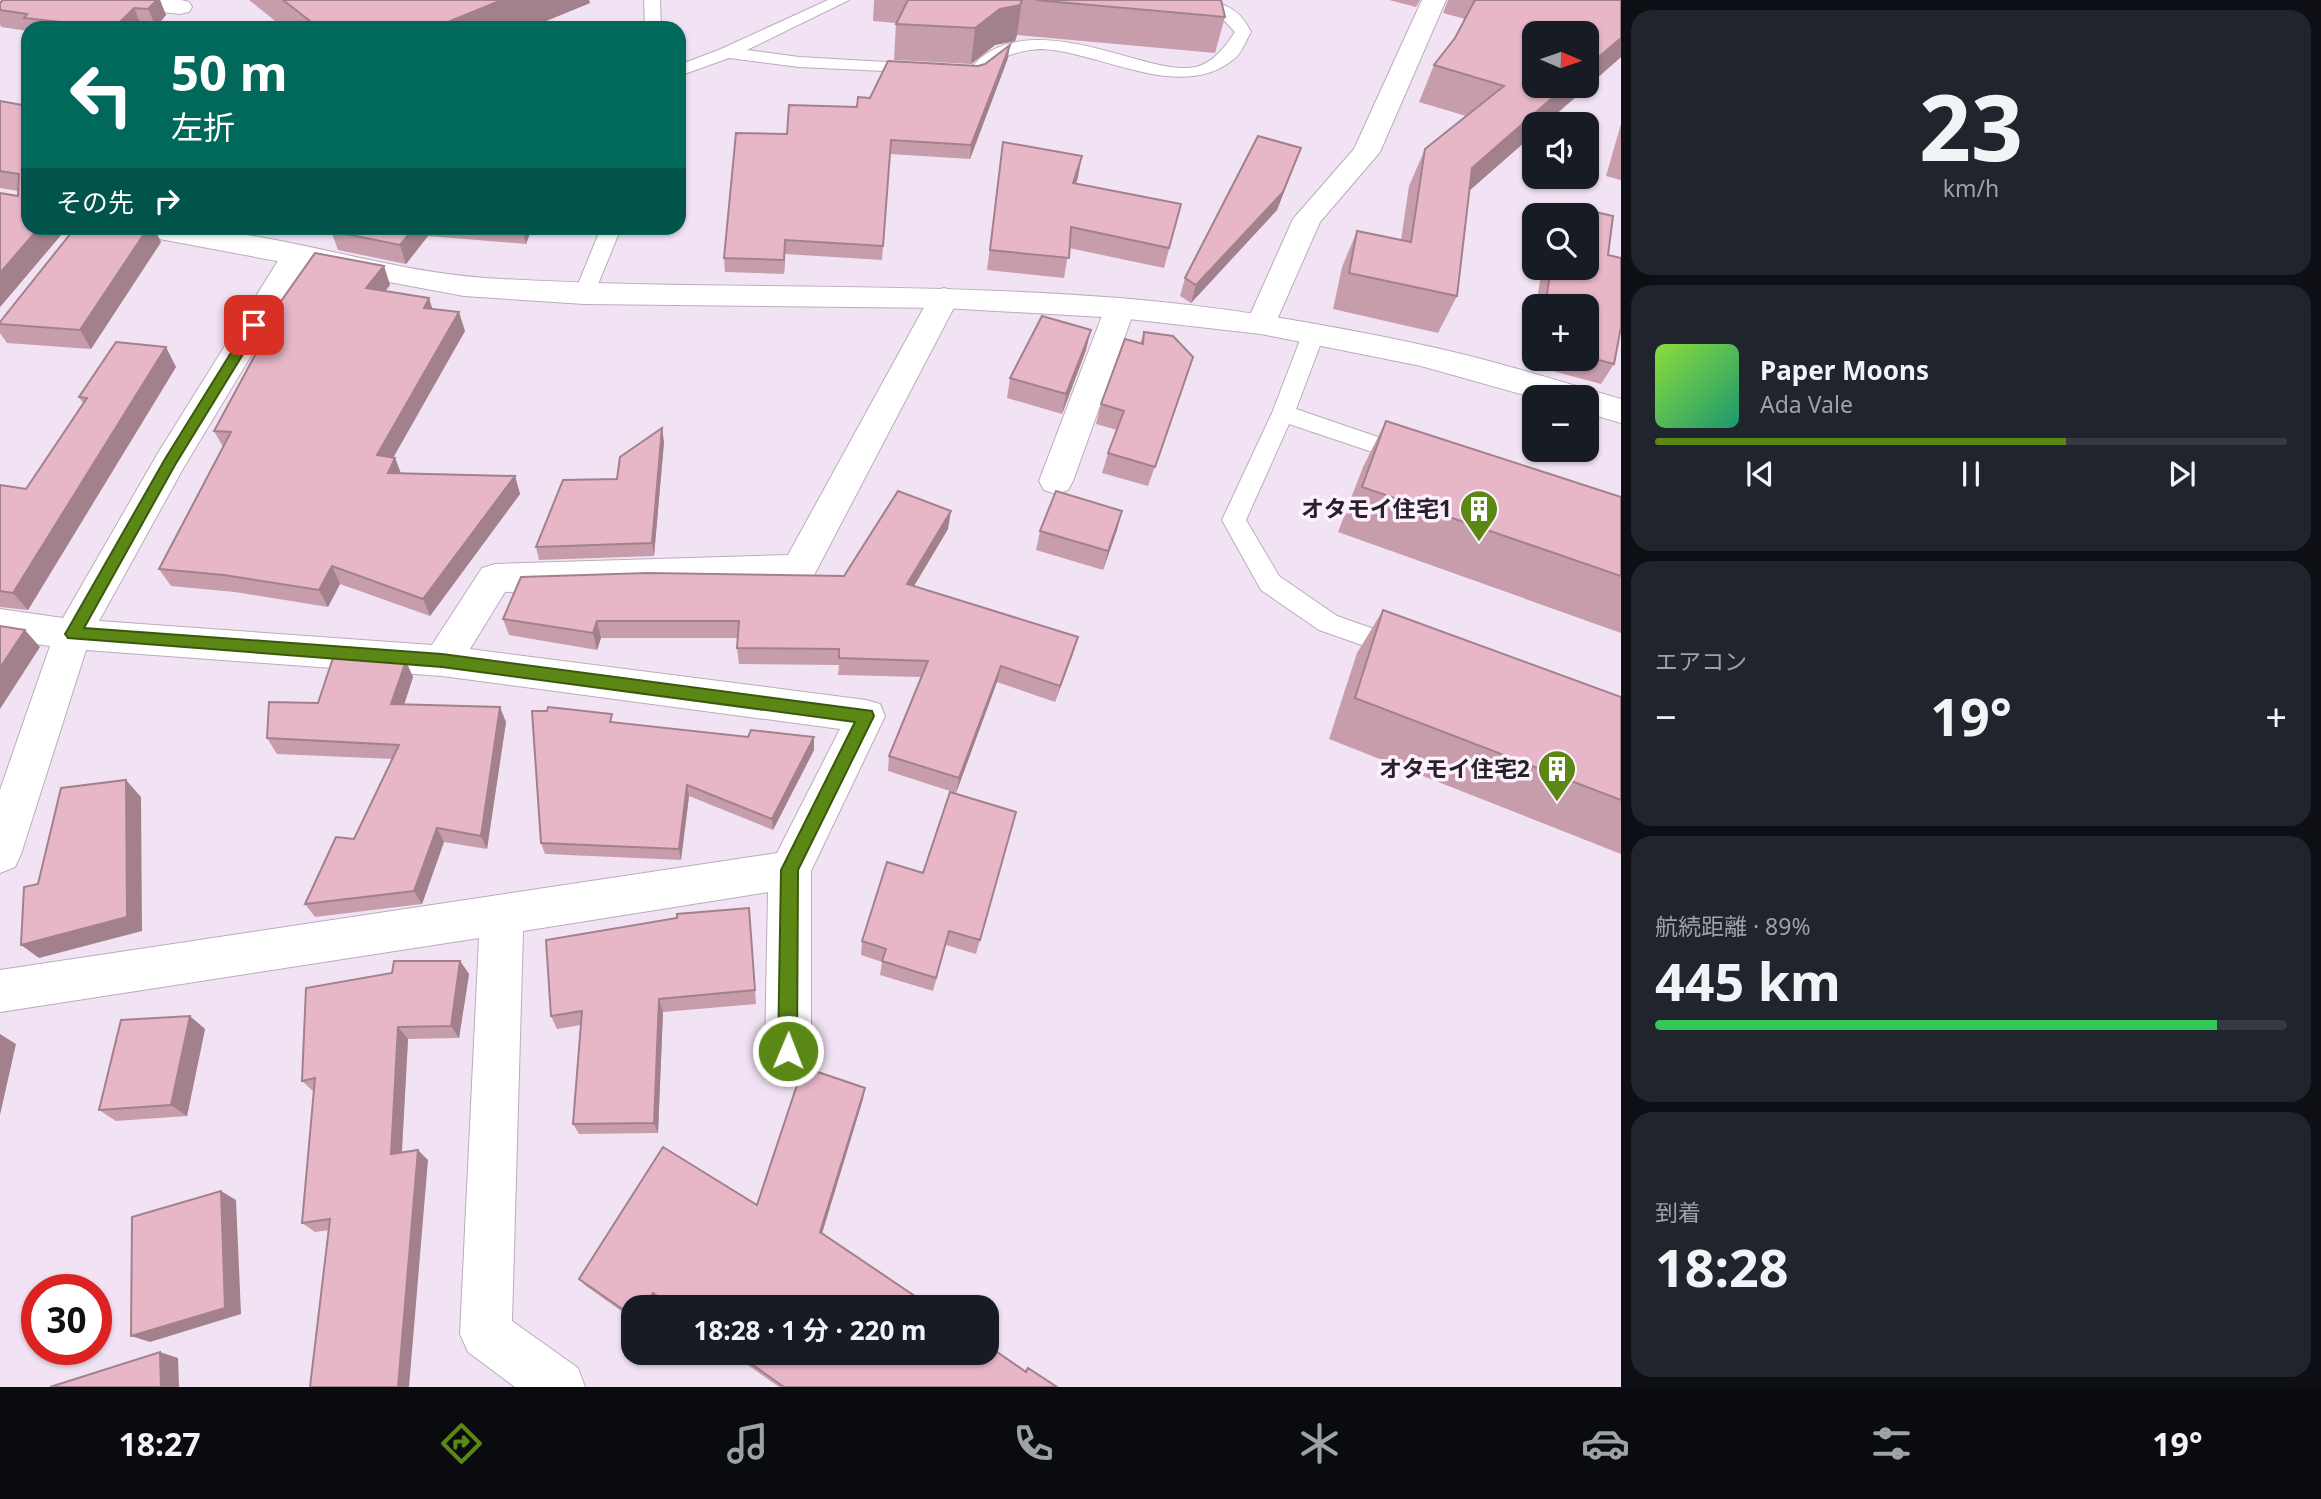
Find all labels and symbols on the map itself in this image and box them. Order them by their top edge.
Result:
north arrow [1522,21,1600,98]
pin [224,295,284,355]
building icon: オタモイ住宅1 [1458,488,1500,543]
place label: オタモイ住宅1 [1301,492,1452,524]
building icon: オタモイ住宅2 [1536,748,1578,803]
place label: オタモイ住宅2 [1379,752,1530,784]
position arrow [751,1014,825,1088]
speed limit sign: 30 [21,1274,112,1365]

